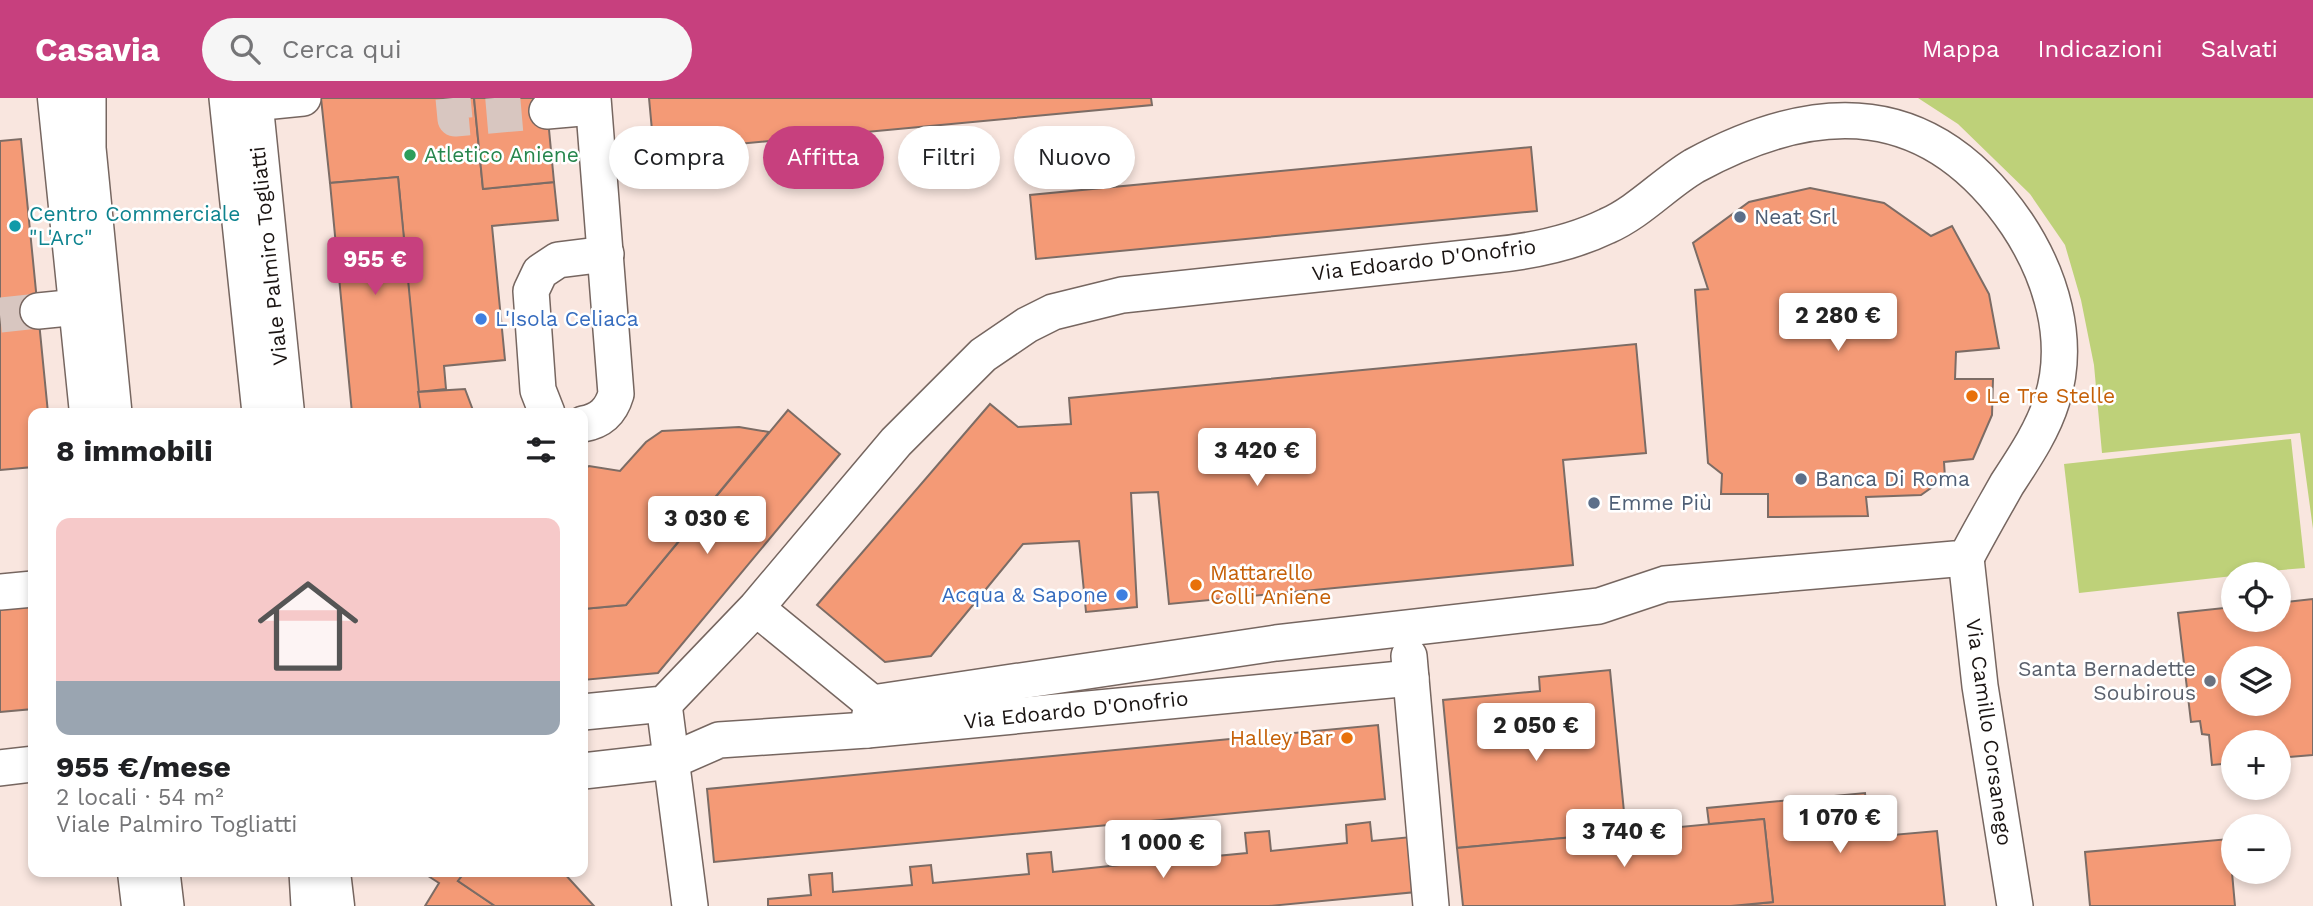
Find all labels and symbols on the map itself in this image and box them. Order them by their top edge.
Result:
place label: Atletico Aniene [424,142,579,167]
street label: Viale Palmiro Togliatti [245,145,292,367]
marker: Atletico Aniene [402,147,418,163]
place label: Centro Commerciale "L'Arc" [29,201,240,250]
place label: Neat Srl [1754,204,1838,229]
marker: Neat Srl [1732,209,1748,225]
marker: Centro Commerciale "L'Arc" [7,218,23,234]
street label: Via Edoardo D'Onofrio [1310,233,1537,286]
pin: 955 € [326,238,424,297]
pin: 2 280 € [1773,294,1903,353]
place label: L'Isola Celiaca [495,306,639,331]
marker: L'Isola Celiaca [473,311,489,327]
place label: Le Tre Stelle [1986,383,2115,408]
marker: Le Tre Stelle [1964,388,1980,404]
pin: 3 420 € [1192,428,1322,488]
place label: Banca Di Roma [1815,466,1970,491]
marker: Banca Di Roma [1793,471,1809,487]
place label: Emme Più [1608,490,1712,515]
marker: Emme Più [1586,495,1602,511]
pin: 3 030 € [642,496,772,556]
place label: Mattarello Colli Aniene [1210,560,1331,609]
marker: Mattarello Colli Aniene [1188,577,1204,593]
place label: Acqua & Sapone [942,582,1108,607]
marker: Acqua & Sapone [1114,587,1130,603]
street label: Via Camillo Corsanego [1961,617,2018,847]
place label: Santa Bernadette Soubirous [2018,656,2196,705]
marker: Santa Bernadette Soubirous [2202,673,2218,689]
street label: Via Edoardo D'Onofrio [962,685,1189,734]
pin: 2 050 € [1471,704,1601,763]
place label: Halley Bar [1230,725,1333,750]
marker: Halley Bar [1339,730,1355,746]
pin: 1 070 € [1775,796,1905,855]
pin: 3 740 € [1559,810,1689,869]
pin: 1 000 € [1098,820,1228,880]

